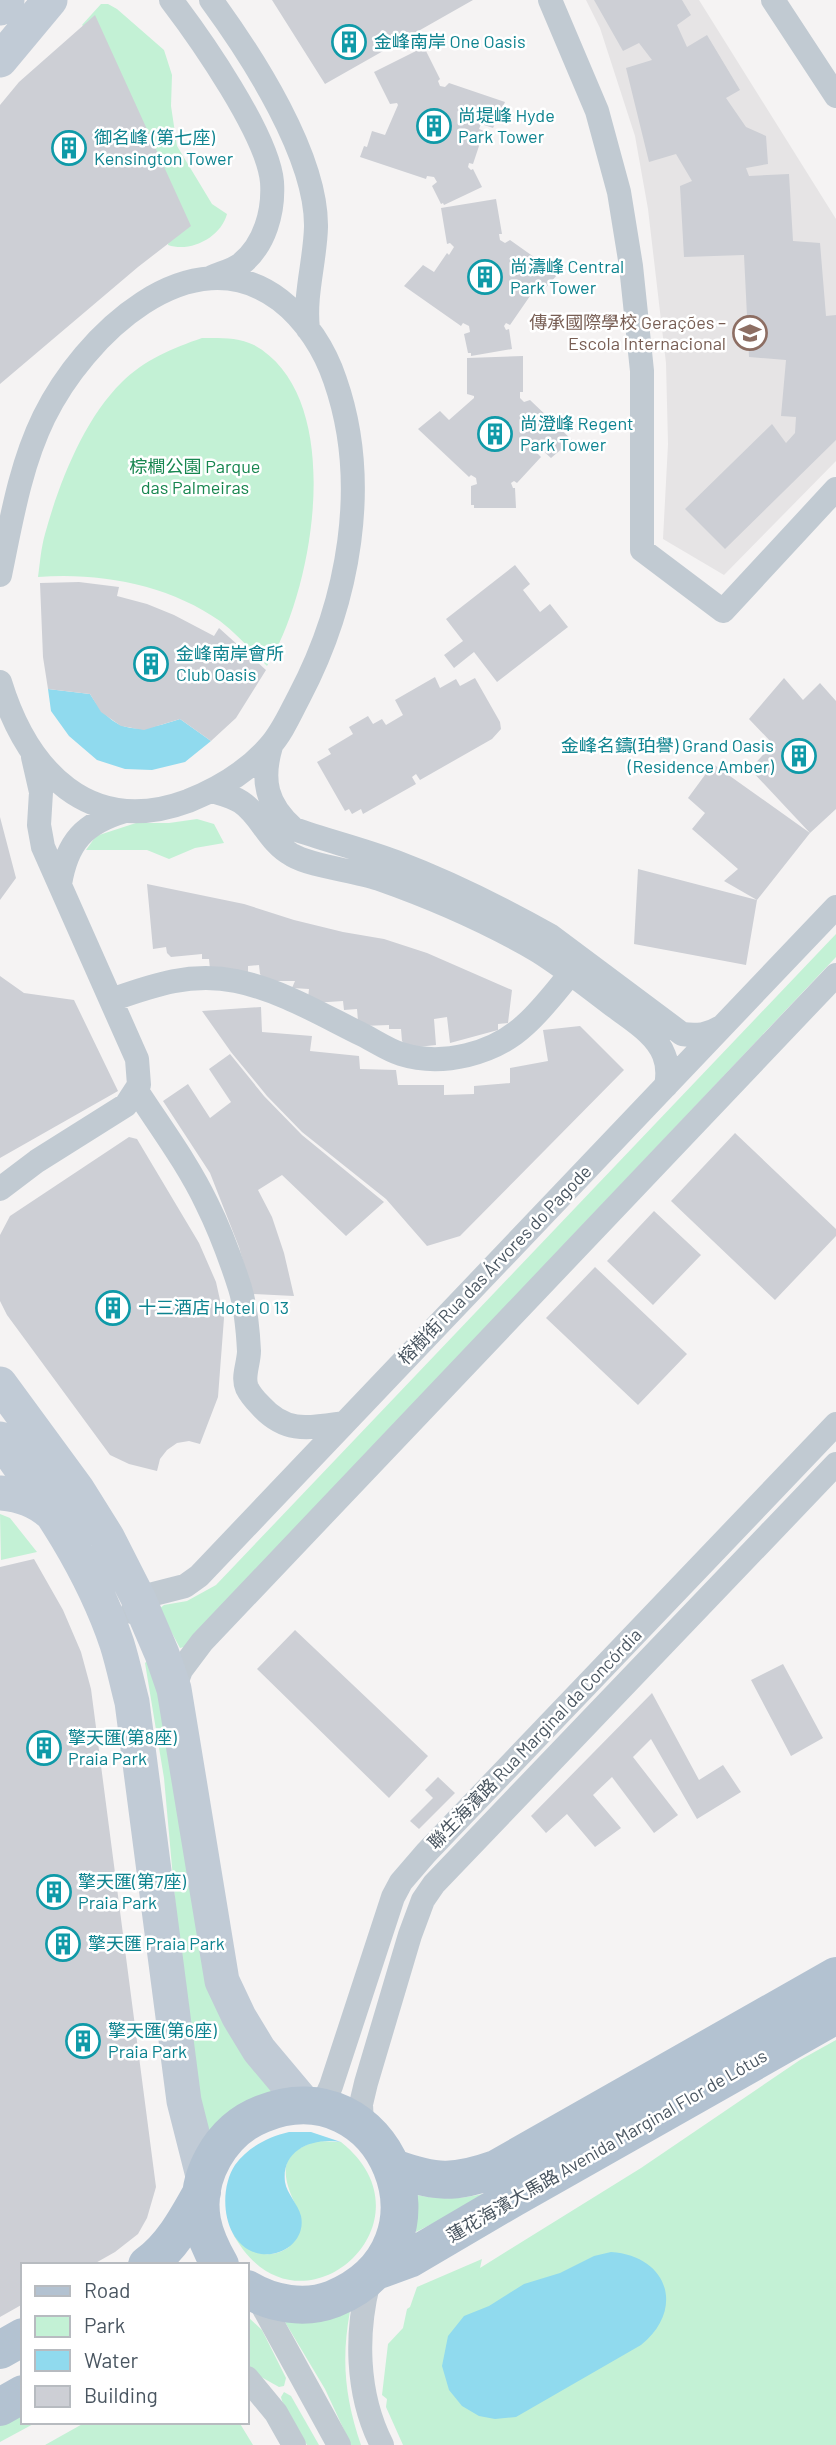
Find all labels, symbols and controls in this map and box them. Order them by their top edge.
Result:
building icon: 金峰南岸 One Oasis [330,23,368,61]
place label: 金峰南岸 One Oasis [374,30,526,52]
place label: 尚堤峰 Hyde Park Tower [458,104,555,147]
building icon: 尚堤峰 Hyde Park Tower [415,107,453,145]
place label: 御名峰 (第七座) Kensington Tower [94,126,234,169]
building icon: 御名峰 (第七座) Kensington Tower [50,129,88,167]
place label: 尚濤峰 Central Park Tower [510,255,624,298]
building icon: 尚濤峰 Central Park Tower [466,258,504,296]
place label: 傳承國際學校 Gerações – Escola Internacional [529,311,726,354]
school or university icon: 傳承國際學校 Gerações – Escola Internacional [731,314,769,352]
place label: 尚澄峰 Regent Park Tower [520,412,634,455]
building icon: 尚澄峰 Regent Park Tower [476,415,514,453]
park label: 棕櫚公園 Parque das Palmeiras [130,455,260,498]
place label: 金峰南岸會所 Club Oasis [176,642,284,685]
building icon: 金峰南岸會所 Club Oasis [132,645,170,683]
place label: 金峰名鑄(珀譽) Grand Oasis (Residence Amber) [561,734,774,777]
building icon: 金峰名鑄(珀譽) Grand Oasis (Residence Amber) [780,737,818,775]
street label: 榕樹街 Rua das Árvores do Pagode [393,1160,595,1368]
building icon: 十三酒店 Hotel O 13 [94,1289,132,1327]
place label: 十三酒店 Hotel O 13 [138,1296,289,1318]
street label: 聯生海濱路 Rua Marginal da Concórdia [423,1623,646,1853]
place label: 擎天匯(第8座) Praia Park [68,1726,177,1769]
building icon: 擎天匯(第8座) Praia Park [25,1729,63,1767]
place label: 擎天匯(第7座) Praia Park [78,1870,186,1913]
building icon: 擎天匯(第7座) Praia Park [35,1873,73,1911]
building icon: 擎天匯 Praia Park [44,1925,82,1963]
place label: 擎天匯 Praia Park [88,1932,225,1954]
place label: 擎天匯(第6座) Praia Park [108,2019,217,2062]
building icon: 擎天匯(第6座) Praia Park [64,2022,102,2060]
street label: 蓮花海濱大馬路 Avenida Marginal Flor de Lótus [443,2044,770,2246]
legend [21,2263,248,2424]
text: Road [84,2277,130,2302]
text: Park [84,2312,125,2337]
text: Water [84,2347,139,2372]
text: Building [84,2382,158,2407]

